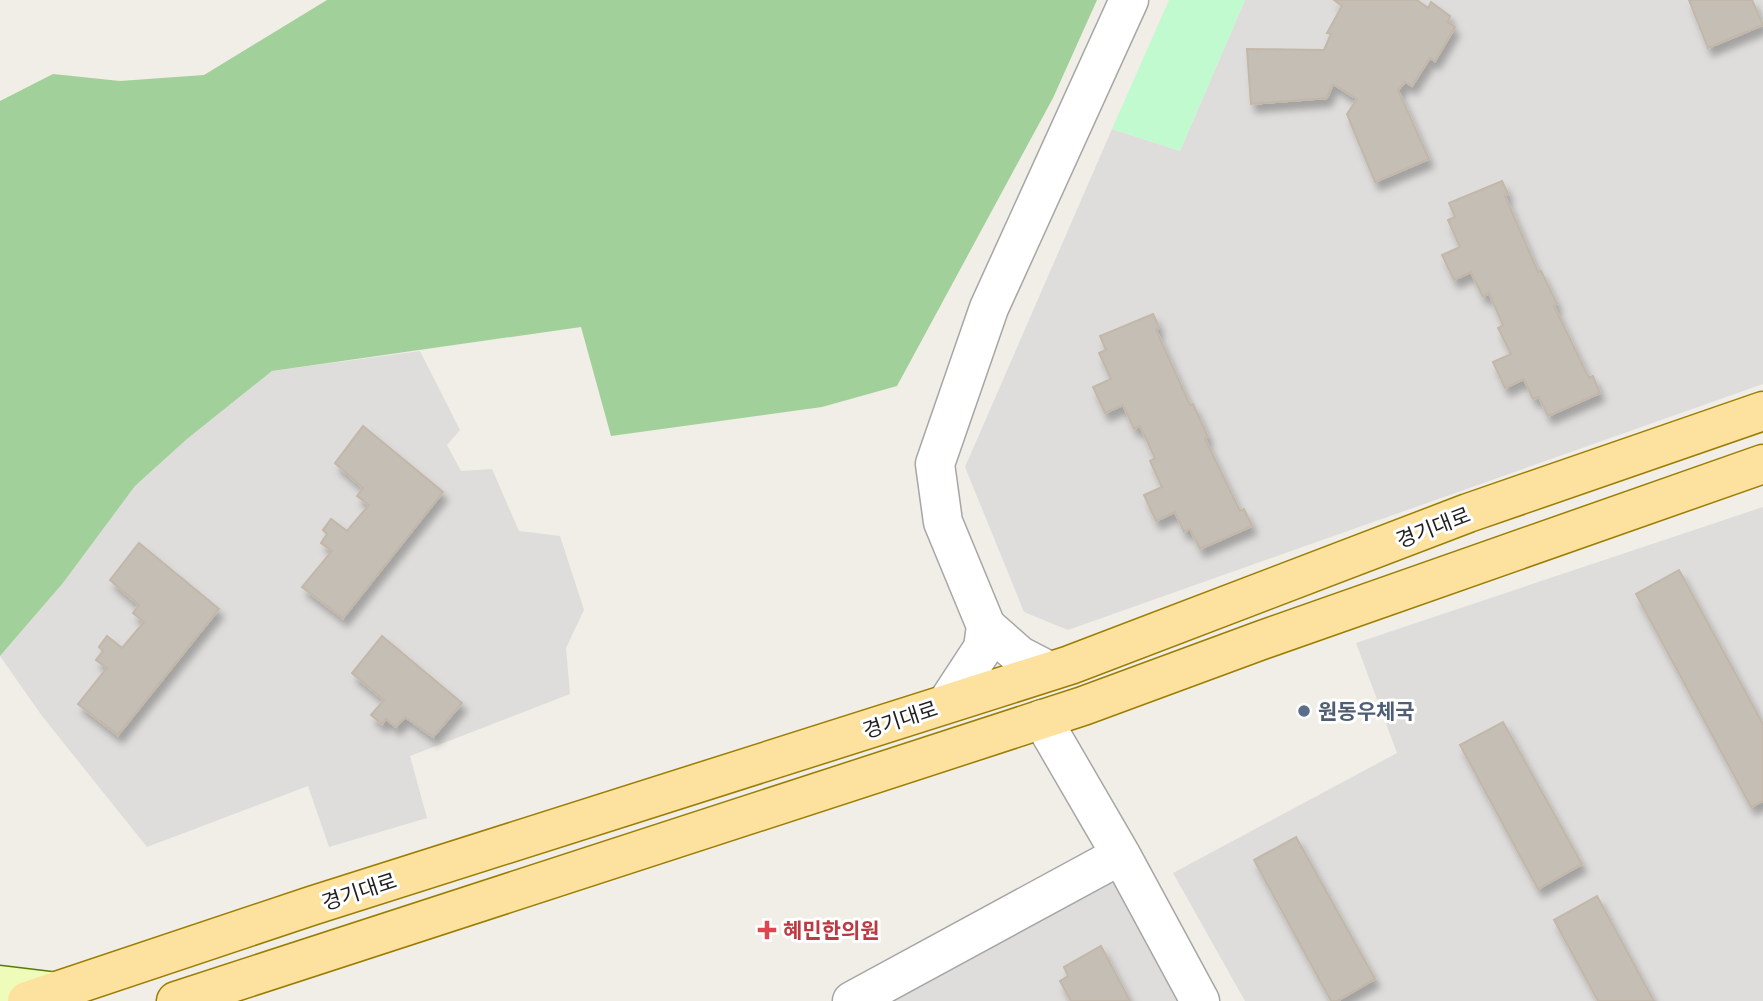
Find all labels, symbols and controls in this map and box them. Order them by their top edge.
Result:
street label: 경기대로 [1393,502,1473,552]
street label: 경기대로 [860,696,940,742]
place label: 원동우체국 [1318,699,1415,723]
marker: 원동우체국 [1296,703,1312,719]
street label: 경기대로 [319,868,399,914]
place label: 혜민한의원 [783,918,880,942]
marker: 혜민한의원 [757,920,777,940]

